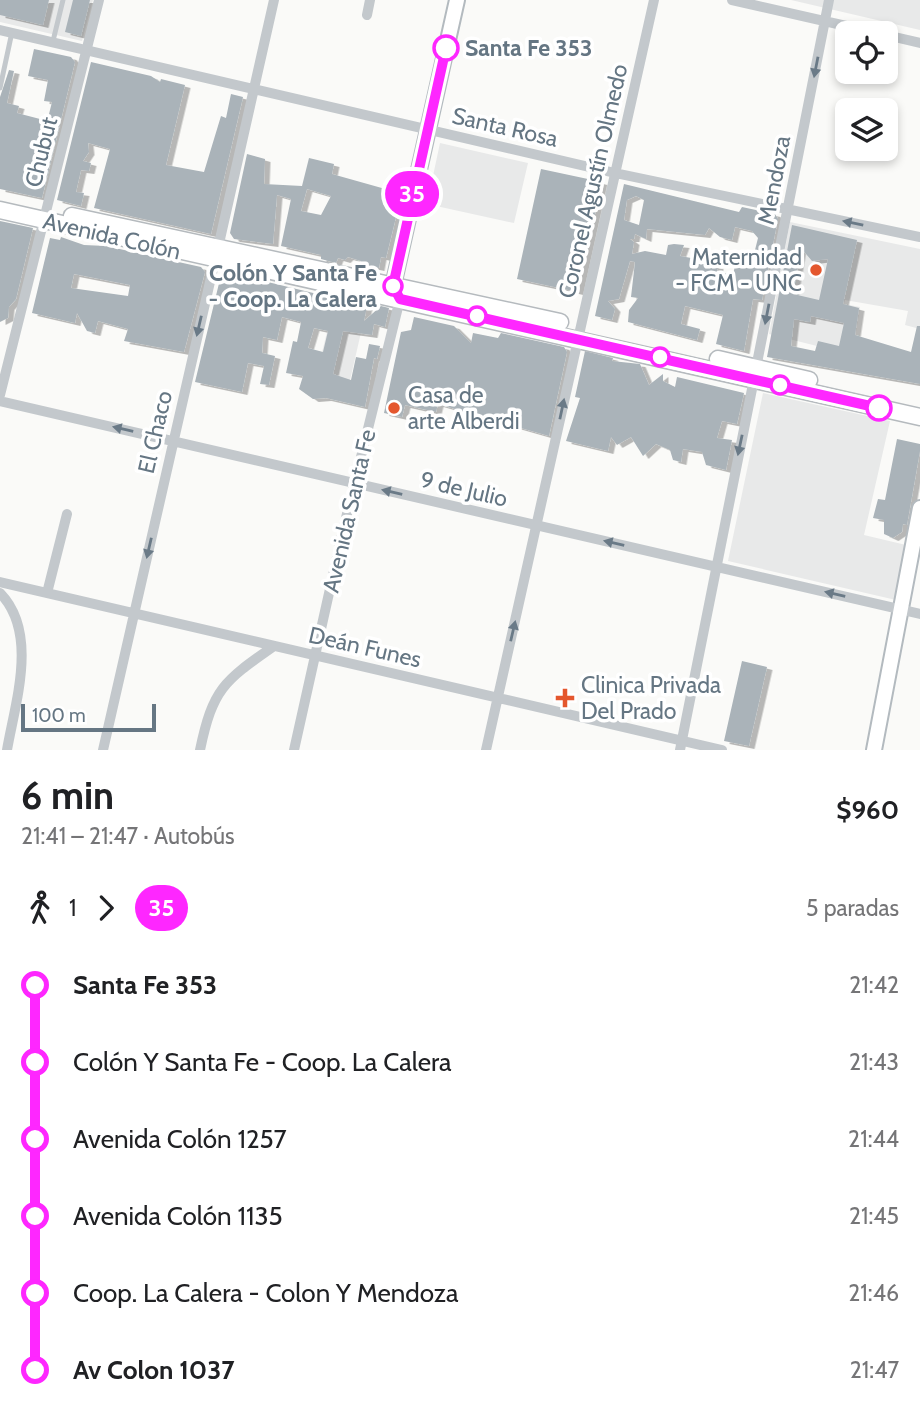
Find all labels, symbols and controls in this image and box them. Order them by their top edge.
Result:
map controls [835,21,898,161]
button: locate [835,21,898,84]
place label: Santa Fe 353 [465,34,592,62]
marker: Santa Fe 353 [433,35,459,61]
one-way arrow [810,56,821,78]
street label: Coronel Agustín Olmedo [552,61,634,301]
button: layers [835,98,898,161]
street label: Santa Rosa [449,101,561,153]
street label: Chubut [19,114,63,190]
street label: Mendoza [752,133,796,227]
line badge: 35 [380,171,444,217]
text: 35 [399,179,425,208]
street label: Avenida Colón [41,207,183,265]
one-way arrow [842,217,864,228]
place label: Maternidad - FCM - UNC [675,243,802,297]
place label: Colón Y Santa Fe - Coop. La Calera [209,259,378,313]
marker: Maternidad - FCM - UNC [808,262,824,278]
marker: Colón Y Santa Fe - Coop. La Calera [383,276,403,296]
one-way arrow [761,303,772,325]
unlabelled marker [467,306,487,326]
one-way arrow [193,316,204,338]
unlabelled marker [650,347,670,367]
unlabelled marker [770,375,790,395]
place label: Casa de arte Alberdi [408,381,520,435]
street label: El Chaco [132,388,178,476]
unlabelled marker [866,395,892,421]
one-way arrow [557,398,568,420]
marker: Casa de arte Alberdi [386,400,402,416]
one-way arrow [112,424,134,435]
street label: Avenida Santa Fe [317,426,381,595]
one-way arrow [734,434,745,456]
street label: 9 de Julio [418,465,510,513]
one-way arrow [381,486,403,497]
one-way arrow [143,537,154,559]
one-way arrow [603,537,625,548]
one-way arrow [824,589,846,600]
street label: Deán Funes [306,620,424,674]
one-way arrow [507,620,518,642]
place label: Clinica Privada Del Prado [581,671,721,725]
marker: Clinica Privada Del Prado [555,688,575,708]
scale bar [21,701,156,733]
text: 100 m [32,704,86,727]
text: 6 min [21,772,114,819]
text: $960 [836,794,899,826]
text: 21:41 – 21:47 · Autobús [21,822,235,850]
icon: walk [21,889,59,927]
icon: forward [87,889,125,927]
text: 35 [149,893,174,922]
text: 1 [69,894,77,922]
text: 5 paradas [806,894,899,922]
text: Santa Fe 353 [73,969,217,1001]
text: 21:42 [849,971,899,999]
text: Colón Y Santa Fe - Coop. La Calera [73,1046,451,1078]
text: 21:43 [849,1048,899,1076]
text: Avenida Colón 1257 [73,1123,287,1155]
text: 21:44 [848,1125,899,1153]
text: Avenida Colón 1135 [73,1200,283,1232]
text: 21:45 [849,1202,899,1230]
text: Coop. La Calera - Colon Y Mendoza [73,1277,458,1309]
text: 21:46 [848,1279,899,1307]
text: Av Colon 1037 [73,1354,234,1386]
text: 21:47 [850,1356,899,1384]

